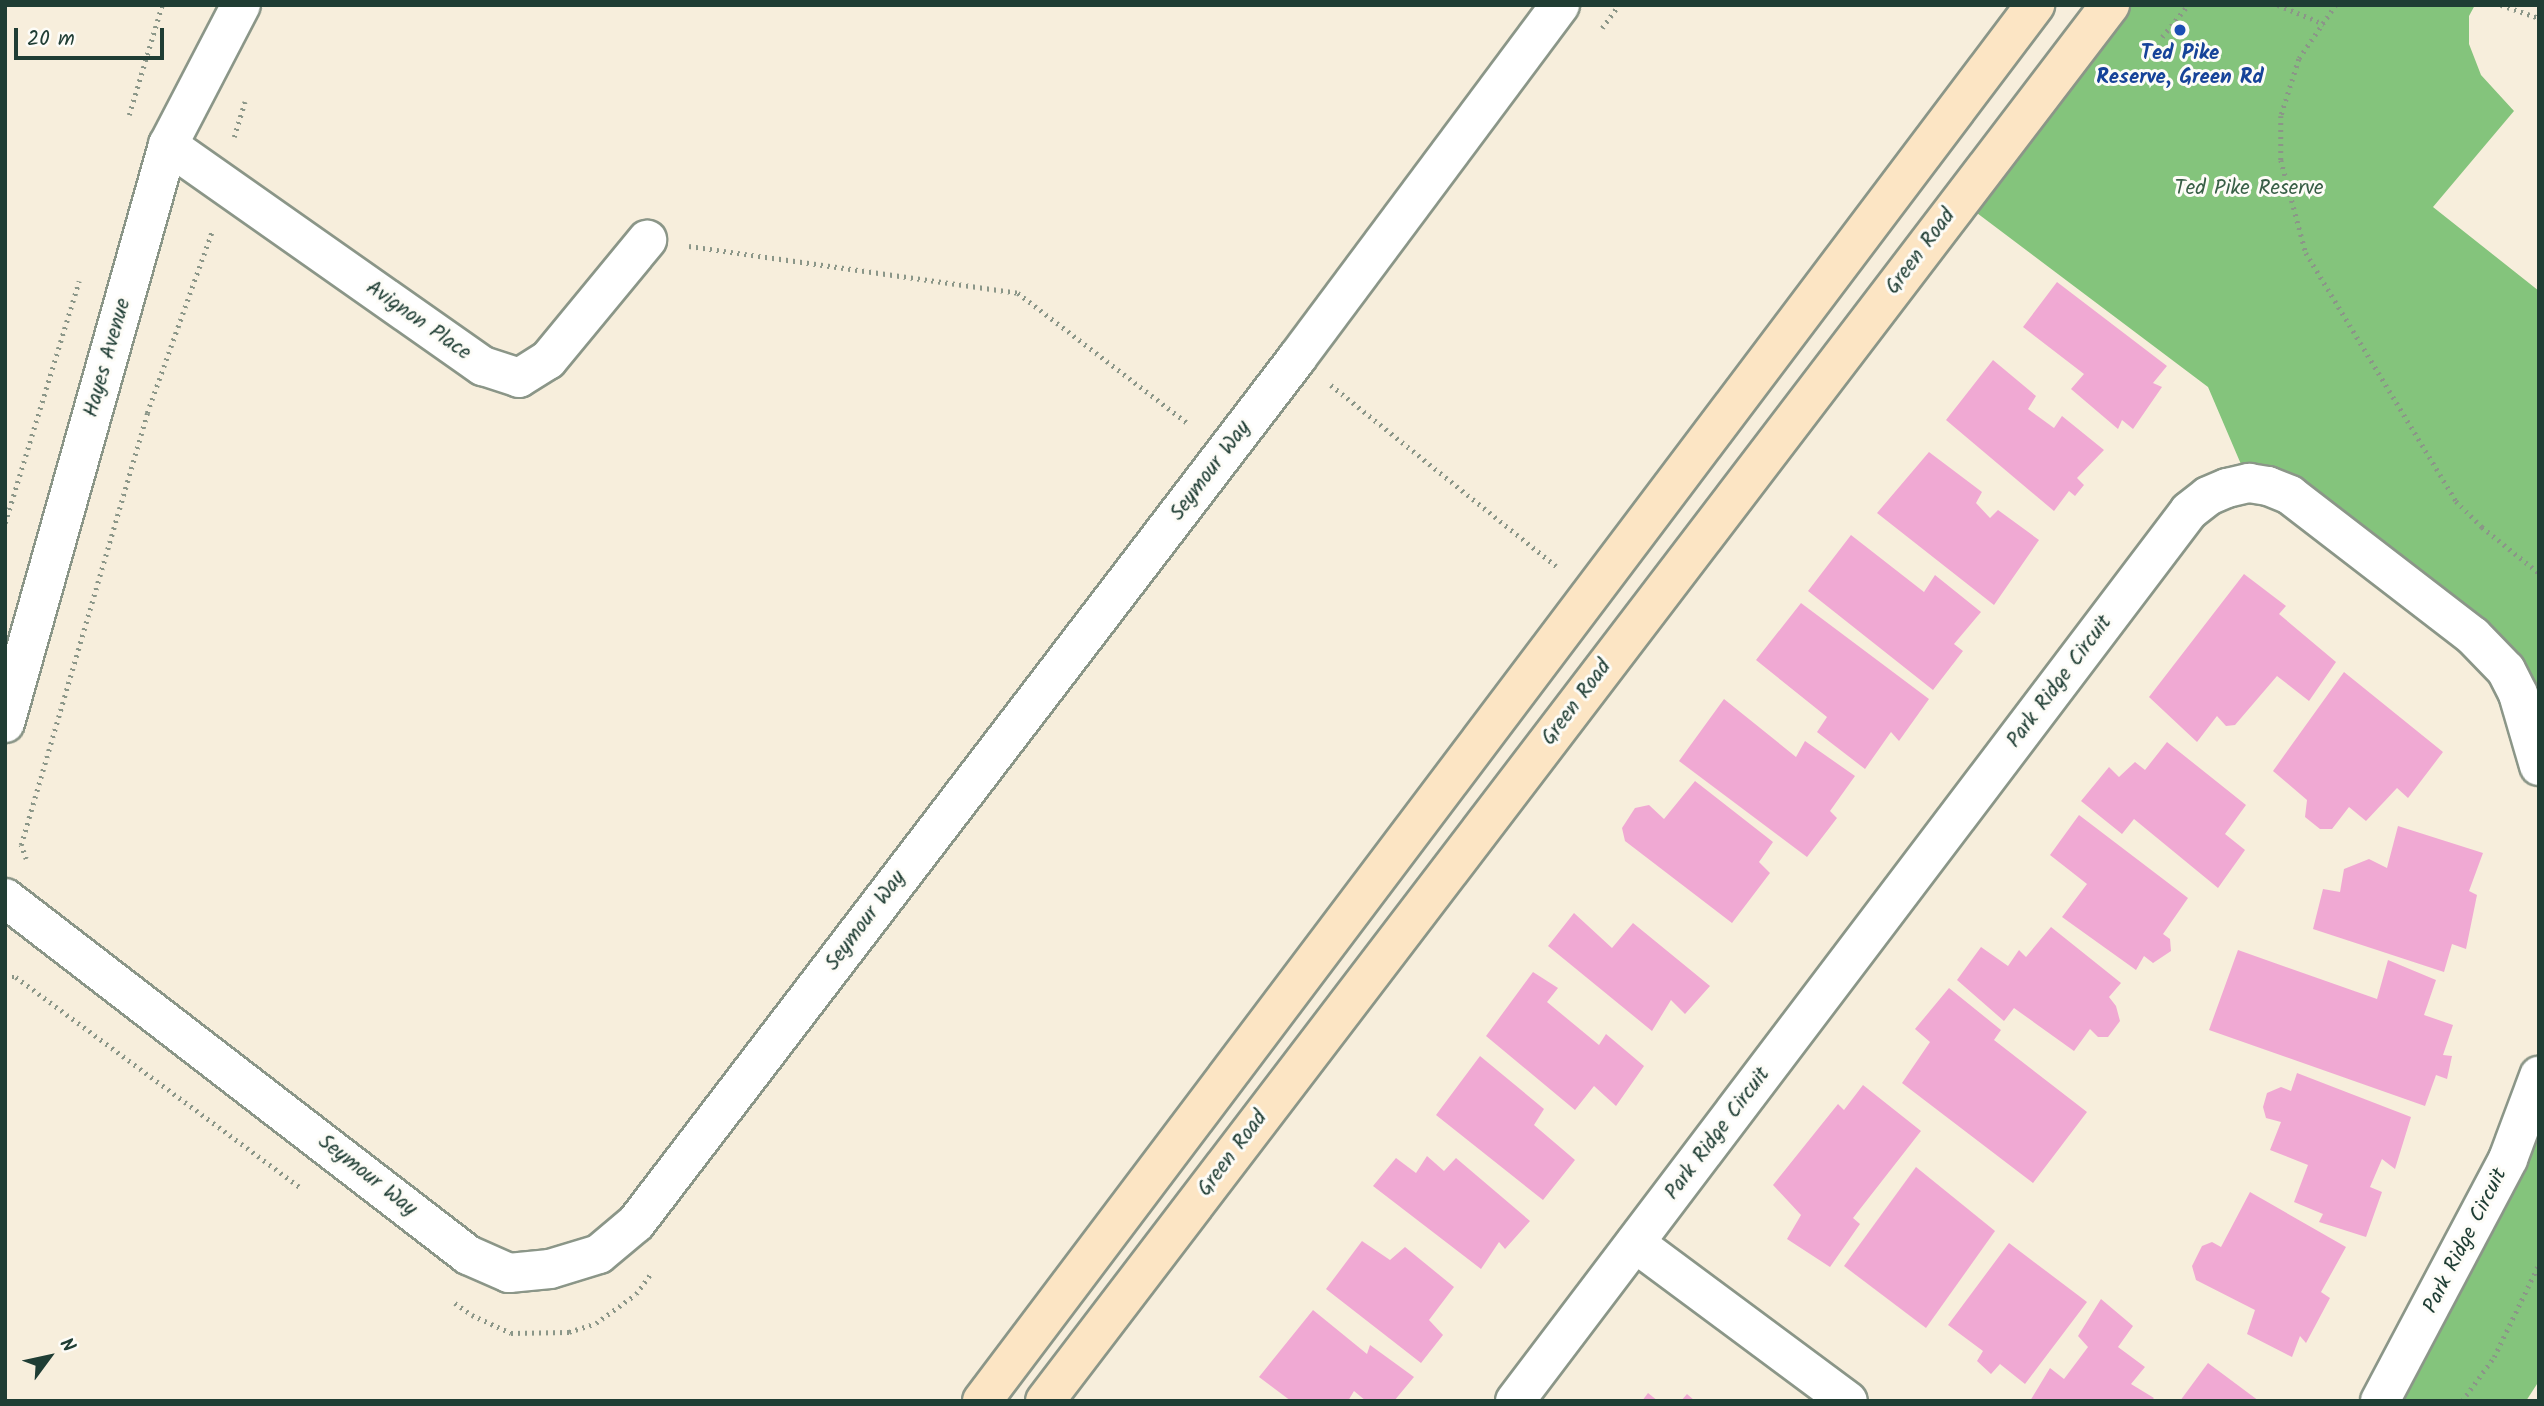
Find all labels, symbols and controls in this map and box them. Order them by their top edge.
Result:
scale bar [18,14,168,58]
marker: Ted Pike Reserve, Green Rd [2172,22,2188,38]
text: 20 m [27,23,75,56]
place label: Ted Pike Reserve, Green Rd [2096,41,2264,91]
park label: Ted Pike Reserve [2174,176,2324,202]
street label: Green Road [1881,204,1961,300]
street label: Avignon Place [361,276,475,366]
street label: Hayes Avenue [79,296,137,420]
street label: Seymour Way [1165,416,1257,526]
street label: Park Ridge Circuit [2002,611,2118,753]
street label: Green Road [1537,655,1617,751]
street label: Seymour Way [820,866,912,976]
street label: Park Ridge Circuit [1660,1063,1776,1205]
street label: Green Road [1193,1106,1273,1202]
street label: Seymour Way [313,1130,421,1222]
street label: Park Ridge Circuit [2419,1164,2513,1318]
north arrow [14,1322,84,1392]
text: N [51,1332,82,1359]

